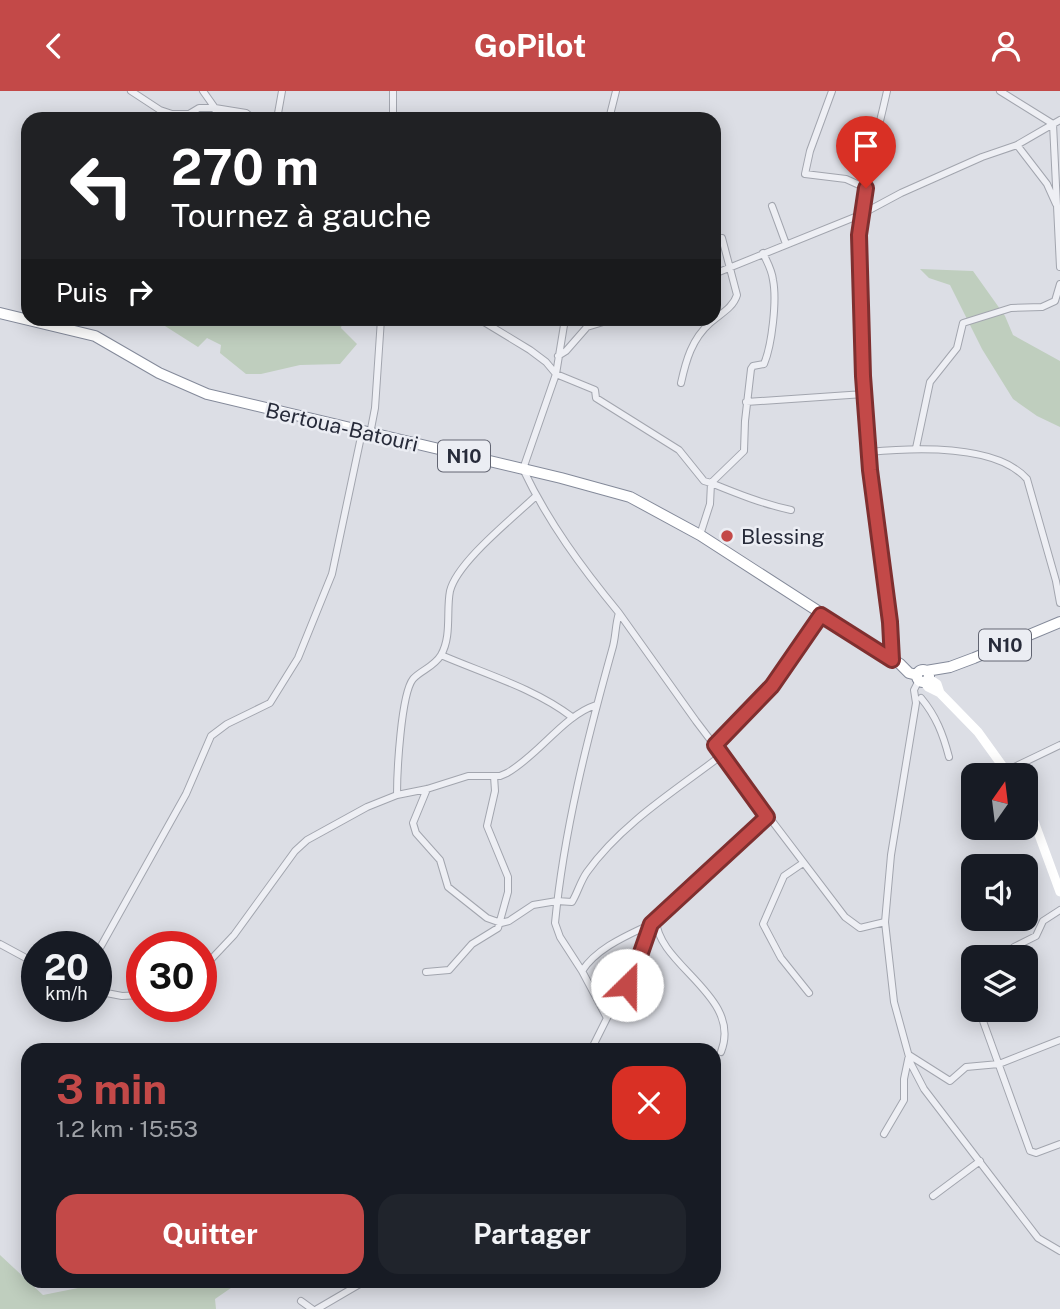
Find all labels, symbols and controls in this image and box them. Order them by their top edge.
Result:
icon: back [35,27,73,65]
text: GoPilot [474,27,586,64]
icon: person [987,27,1025,65]
pin [836,116,896,188]
icon: arrive [847,127,885,165]
text: 270 m [171,138,319,196]
icon: left [56,140,147,231]
text: Tournez à gauche [171,197,431,234]
icon: right [121,273,159,311]
text: Puis [56,277,107,308]
street label: Bertoua-Batouri [263,397,421,457]
road number: N10 [438,441,490,471]
place label: Blessing [741,524,824,549]
marker: Blessing [719,528,735,544]
road number: N10 [979,629,1031,660]
north arrow [961,763,1038,840]
map controls [961,763,1038,1022]
button: sound [961,854,1038,931]
speed limit sign: 30 [126,931,217,1022]
button: layers [961,945,1038,1022]
text: 20 [44,947,89,988]
position arrow [590,948,664,1022]
text: km/h [45,983,88,1004]
text: 3 min [56,1064,167,1113]
button: close [612,1066,686,1140]
text: 1.2 km · 15:53 [56,1115,198,1142]
button: Quitter [56,1194,364,1274]
button: Partager [378,1194,686,1274]

